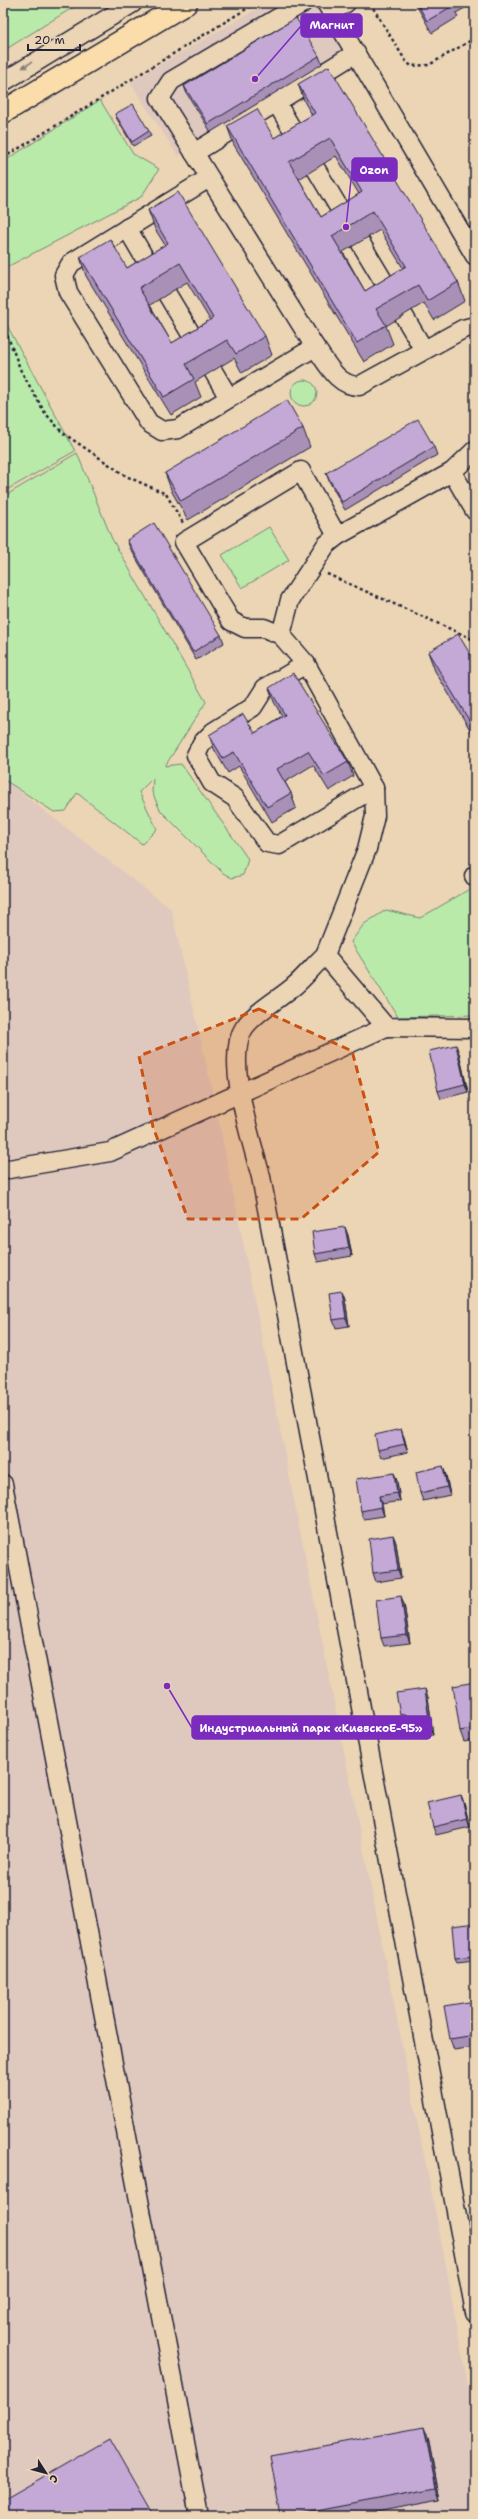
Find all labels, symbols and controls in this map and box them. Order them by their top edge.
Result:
callout: Магнит [301,14,362,37]
text: Магнит [310,18,355,33]
scale bar [28,26,80,52]
text: 20 m [34,32,65,48]
one-way arrow [21,62,33,69]
callout: Ozon [352,158,397,181]
text: Ozon [360,163,389,178]
callout: Индустриальный парк «КиевскоЕ-95» [192,1716,431,1739]
text: Индустриальный парк «КиевскоЕ-95» [199,1721,423,1736]
north arrow [26,2453,66,2493]
text: С [45,2471,62,2486]

